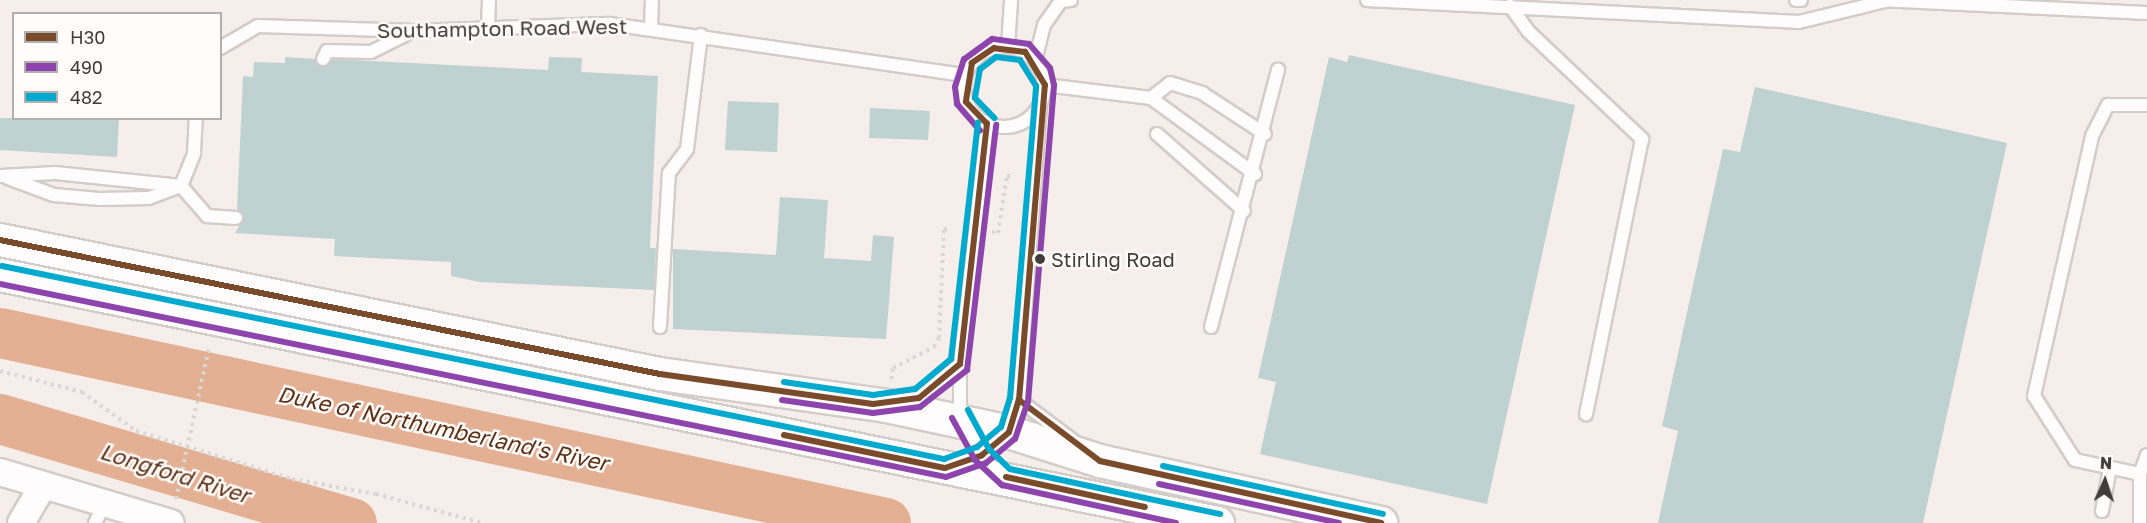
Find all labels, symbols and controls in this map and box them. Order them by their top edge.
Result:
legend [12,12,222,120]
street label: Southampton Road West [377,13,627,43]
text: H30 [70,26,105,48]
text: 490 [70,56,103,78]
text: 482 [70,86,102,108]
place label: Stirling Road [1051,247,1175,271]
marker: Stirling Road [1034,253,1046,265]
water label: Duke of Northumberland's River [275,380,611,476]
water label: Longford River [97,438,253,508]
north arrow [2075,451,2135,511]
text: N [2099,453,2113,473]

